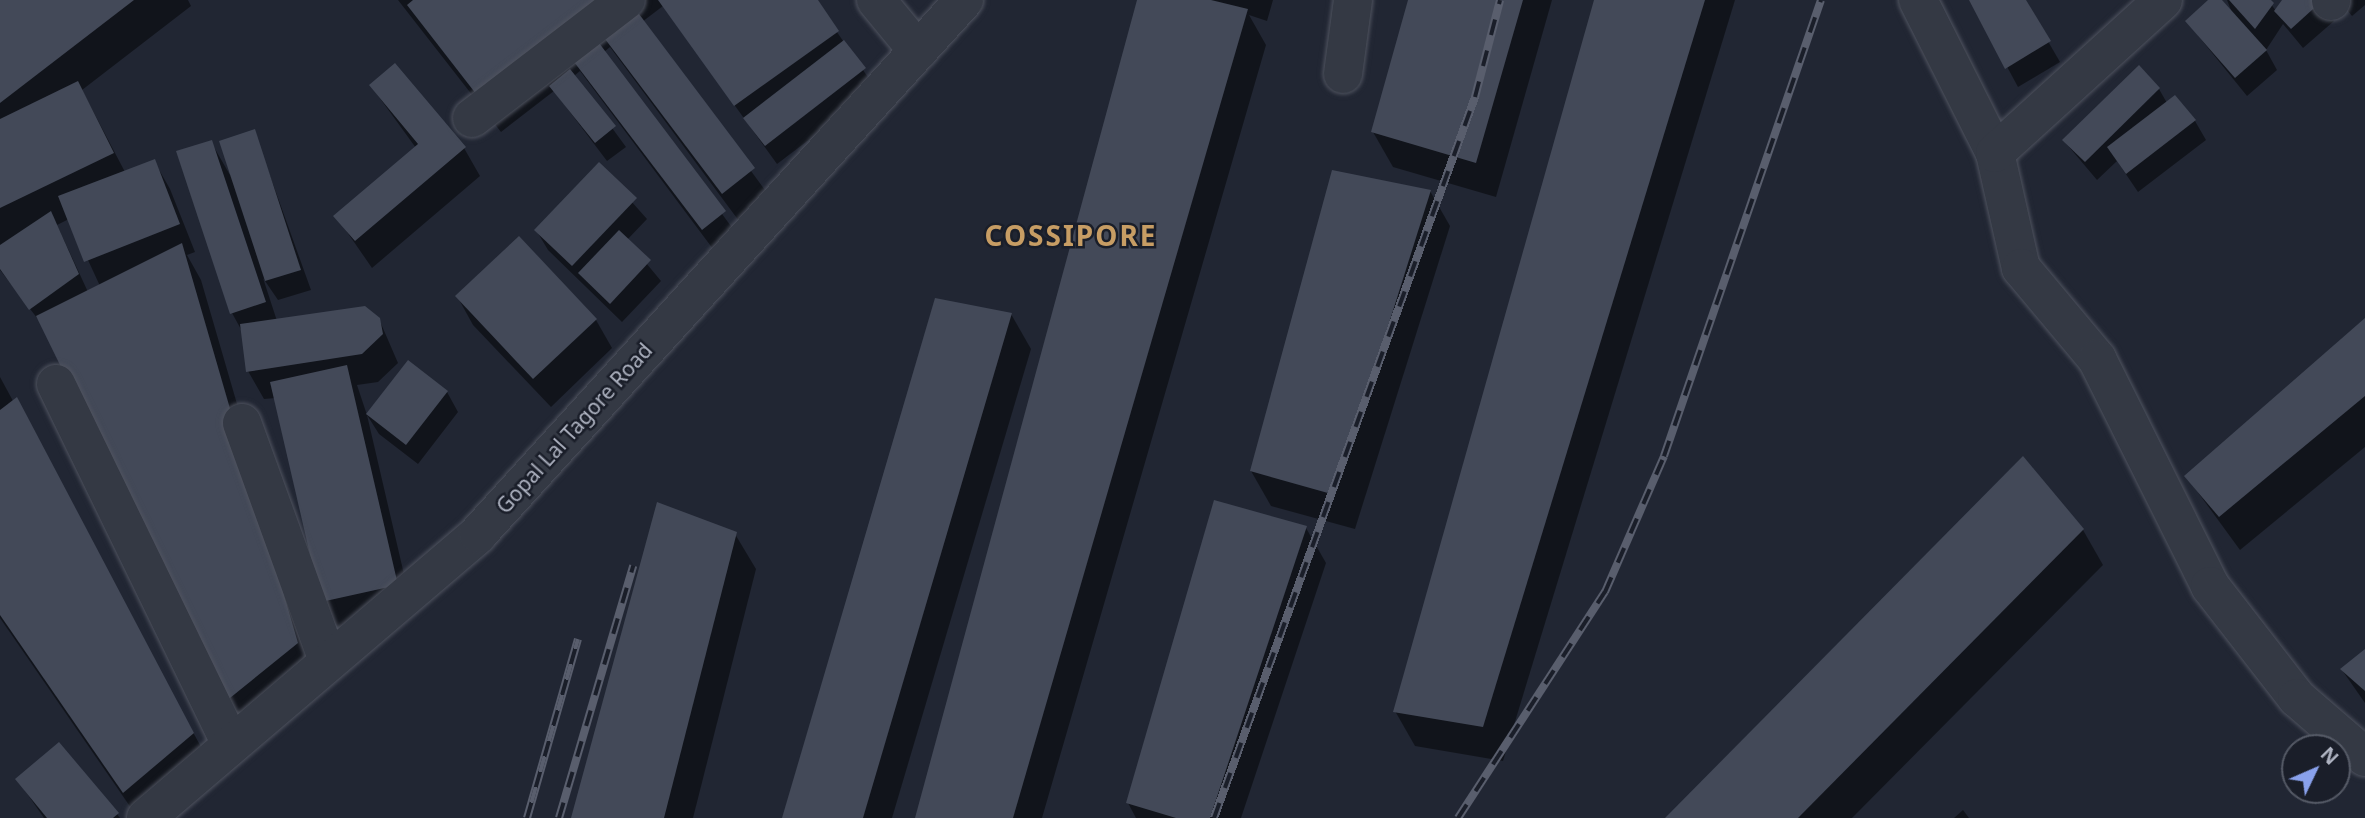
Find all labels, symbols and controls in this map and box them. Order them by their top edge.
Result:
district label: COSSIPORE [986,218,1156,252]
street label: Gopal Lal Tagore Road [491,338,657,518]
north arrow [2281,734,2351,804]
text: N [2315,741,2344,770]

